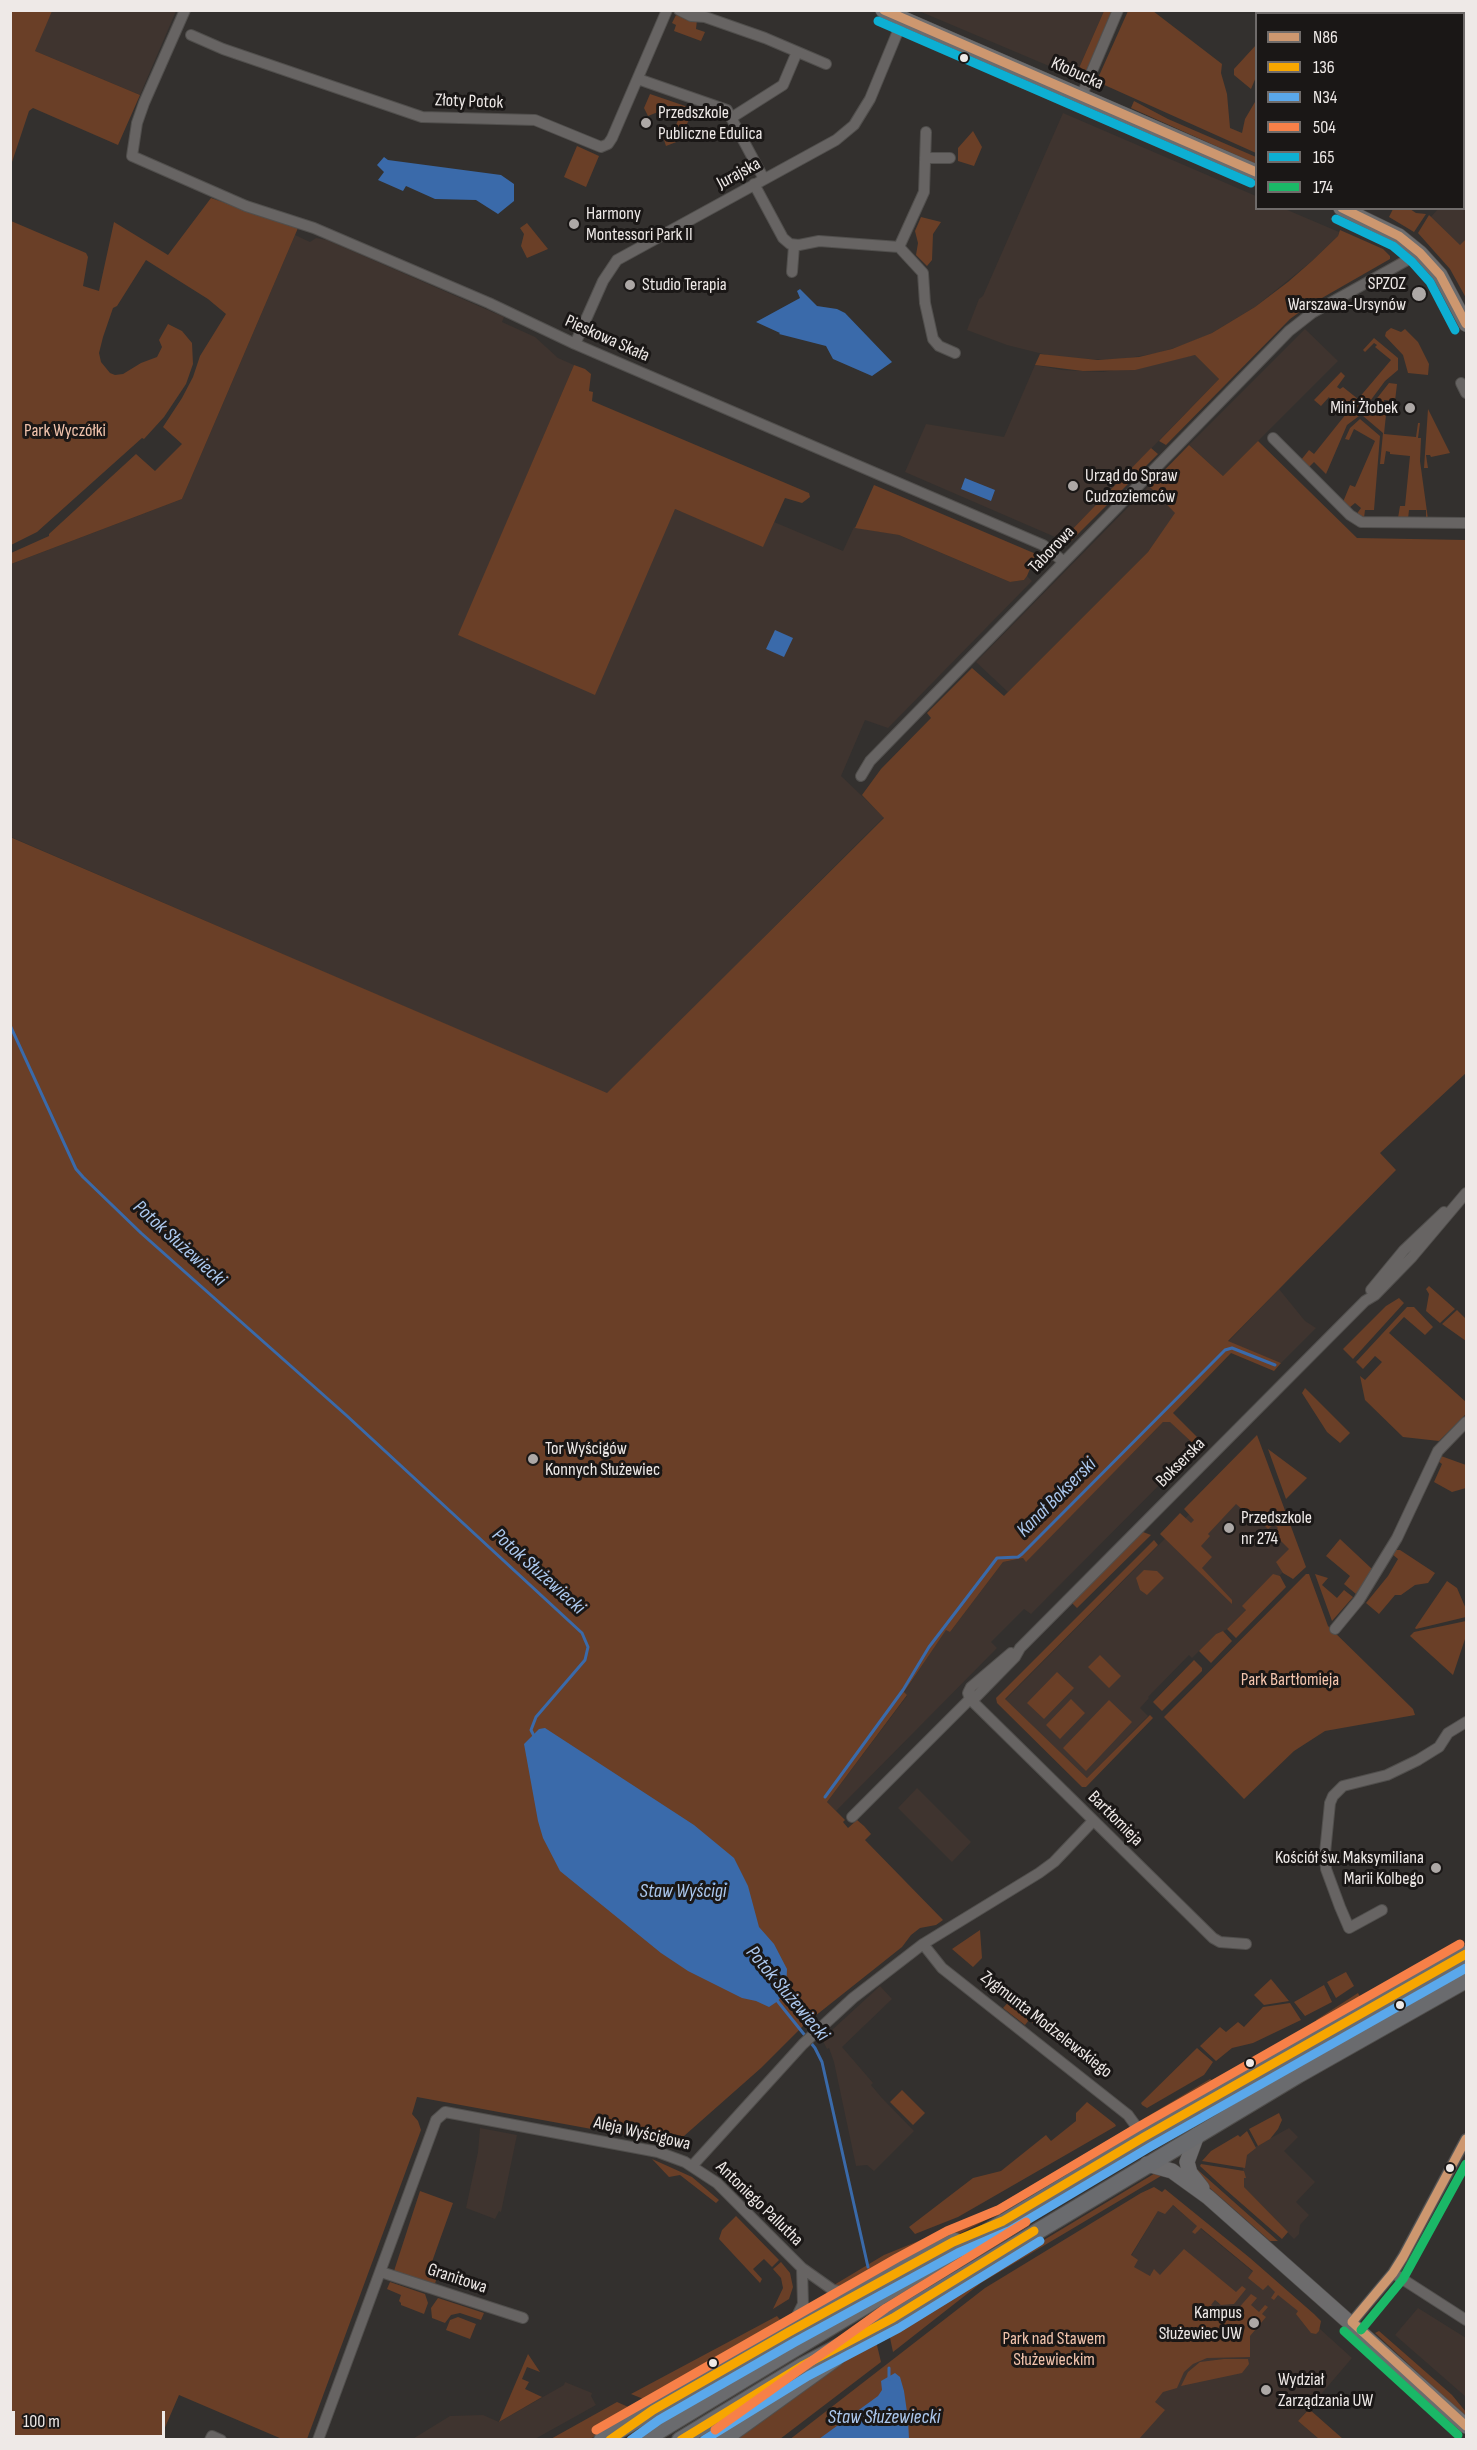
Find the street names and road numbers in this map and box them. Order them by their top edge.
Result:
street label: Kłobucka [1047,53,1107,95]
street label: Złoty Potok [434,90,504,114]
street label: Jurajska [713,154,765,194]
street label: Pieskowa Skała [561,311,653,367]
street label: Taborowa [1024,522,1080,578]
street label: Bokserska [1152,1434,1210,1492]
street label: Bartłomieja [1083,1787,1147,1851]
street label: Zygmunta Modzelewskiego [976,1967,1116,2083]
street label: Aleja Wyścigowa [592,2112,692,2156]
street label: Antoniego Pallutha [711,2157,807,2251]
street label: Granitowa [424,2259,490,2299]

